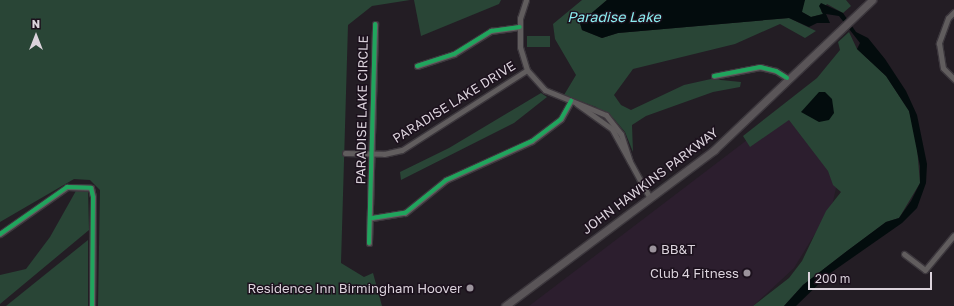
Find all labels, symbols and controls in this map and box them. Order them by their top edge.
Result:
water label: Paradise Lake [567,9,661,25]
north arrow [16,16,56,56]
text: N [32,17,40,30]
street label: PARADISE LAKE CIRCLE [353,35,371,185]
street label: PARADISE LAKE DRIVE [390,58,518,146]
street label: JOHN HAWKINS PARKWAY [579,125,721,237]
place label: BB&T [661,241,695,257]
marker: BB&T [648,244,658,254]
scale bar [810,264,934,290]
place label: Club 4 Fitness [650,265,739,281]
marker: Club 4 Fitness [742,268,752,278]
text: 200 m [815,271,850,286]
place label: Residence Inn Birmingham Hoover [247,280,462,296]
marker: Residence Inn Birmingham Hoover [465,283,475,293]

